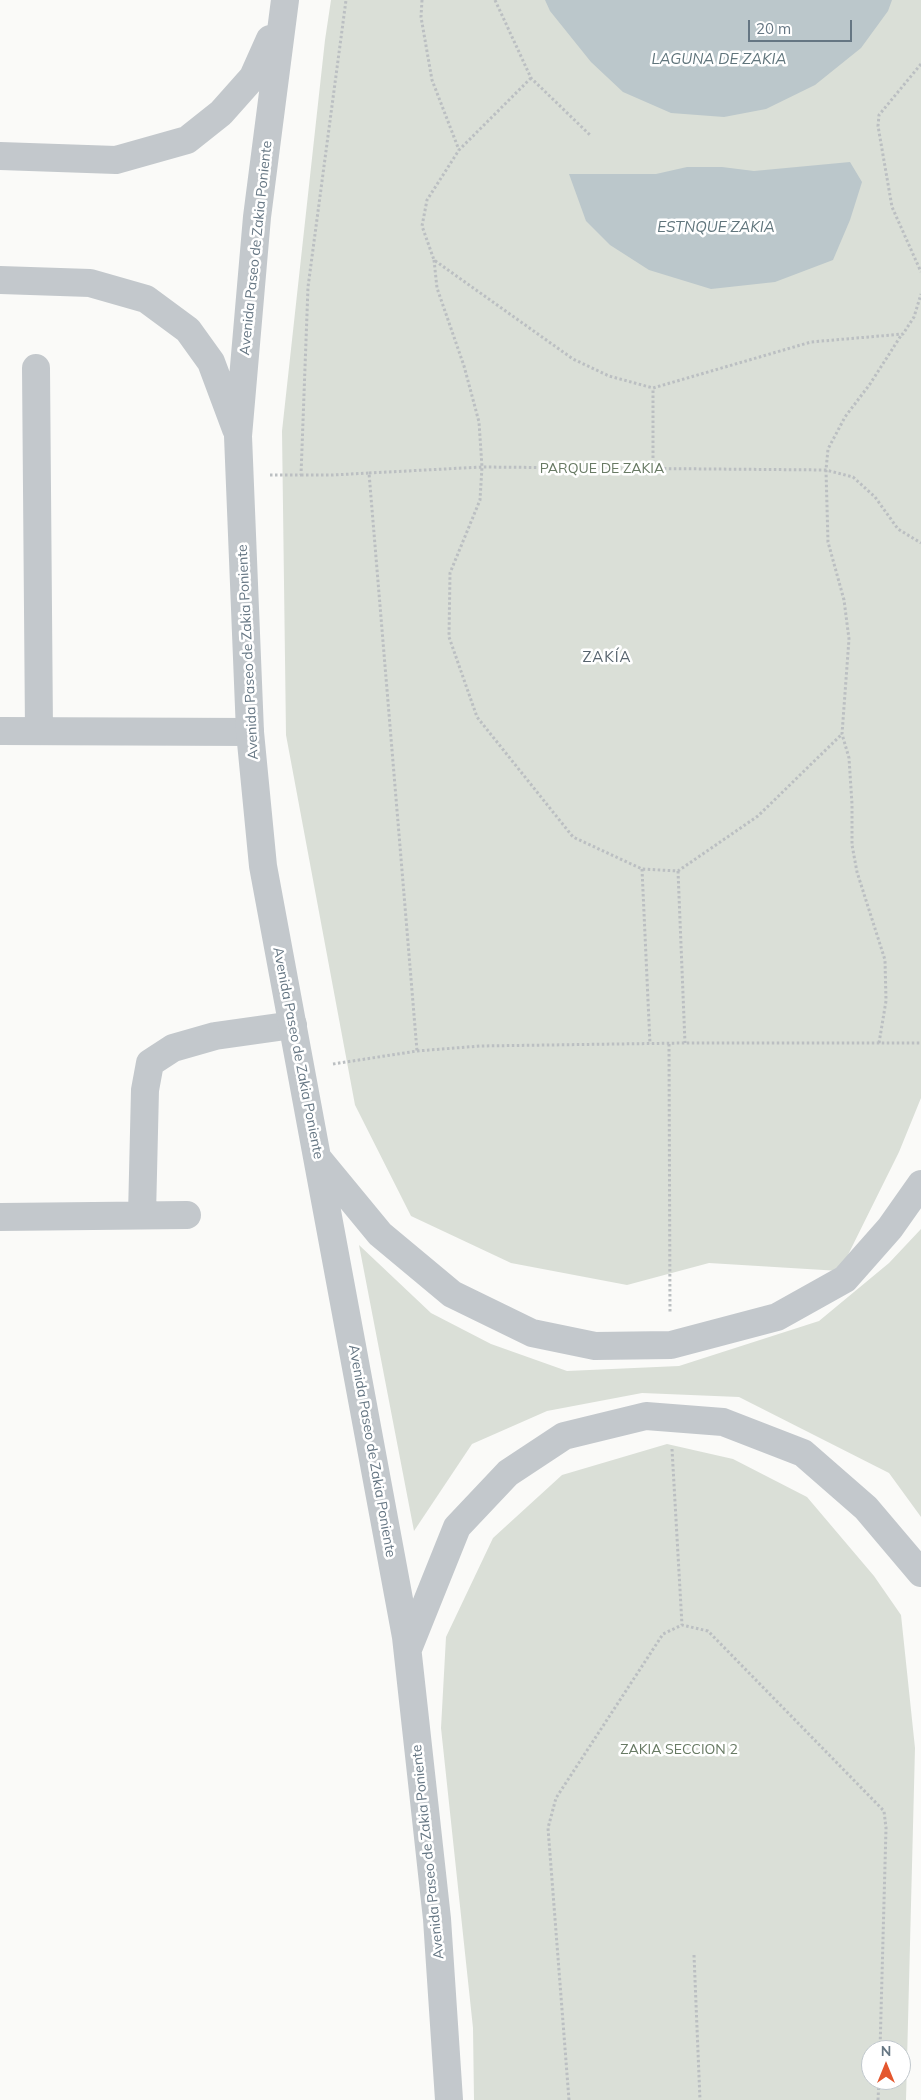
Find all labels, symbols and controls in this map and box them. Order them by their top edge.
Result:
scale bar [751,10,855,42]
text: 20 m [756,19,791,38]
water label: LAGUNA DE ZAKIA [652,50,786,68]
street label: Avenida Paseo de Zakia Poniente [236,140,276,356]
water label: ESTNQUE ZAKIA [657,218,775,236]
park label: PARQUE DE ZAKIA [540,461,664,477]
street label: Avenida Paseo de Zakia Poniente [234,544,262,760]
district label: ZAKÍA [582,648,632,666]
street label: Avenida Paseo de Zakia Poniente [269,946,327,1160]
street label: Avenida Paseo de Zakia Poniente [345,1343,399,1559]
park label: ZAKIA SECCION 2 [620,1742,738,1758]
street label: Avenida Paseo de Zakia Poniente [408,1744,448,1960]
north arrow [861,2040,911,2090]
text: N [881,2042,891,2060]

